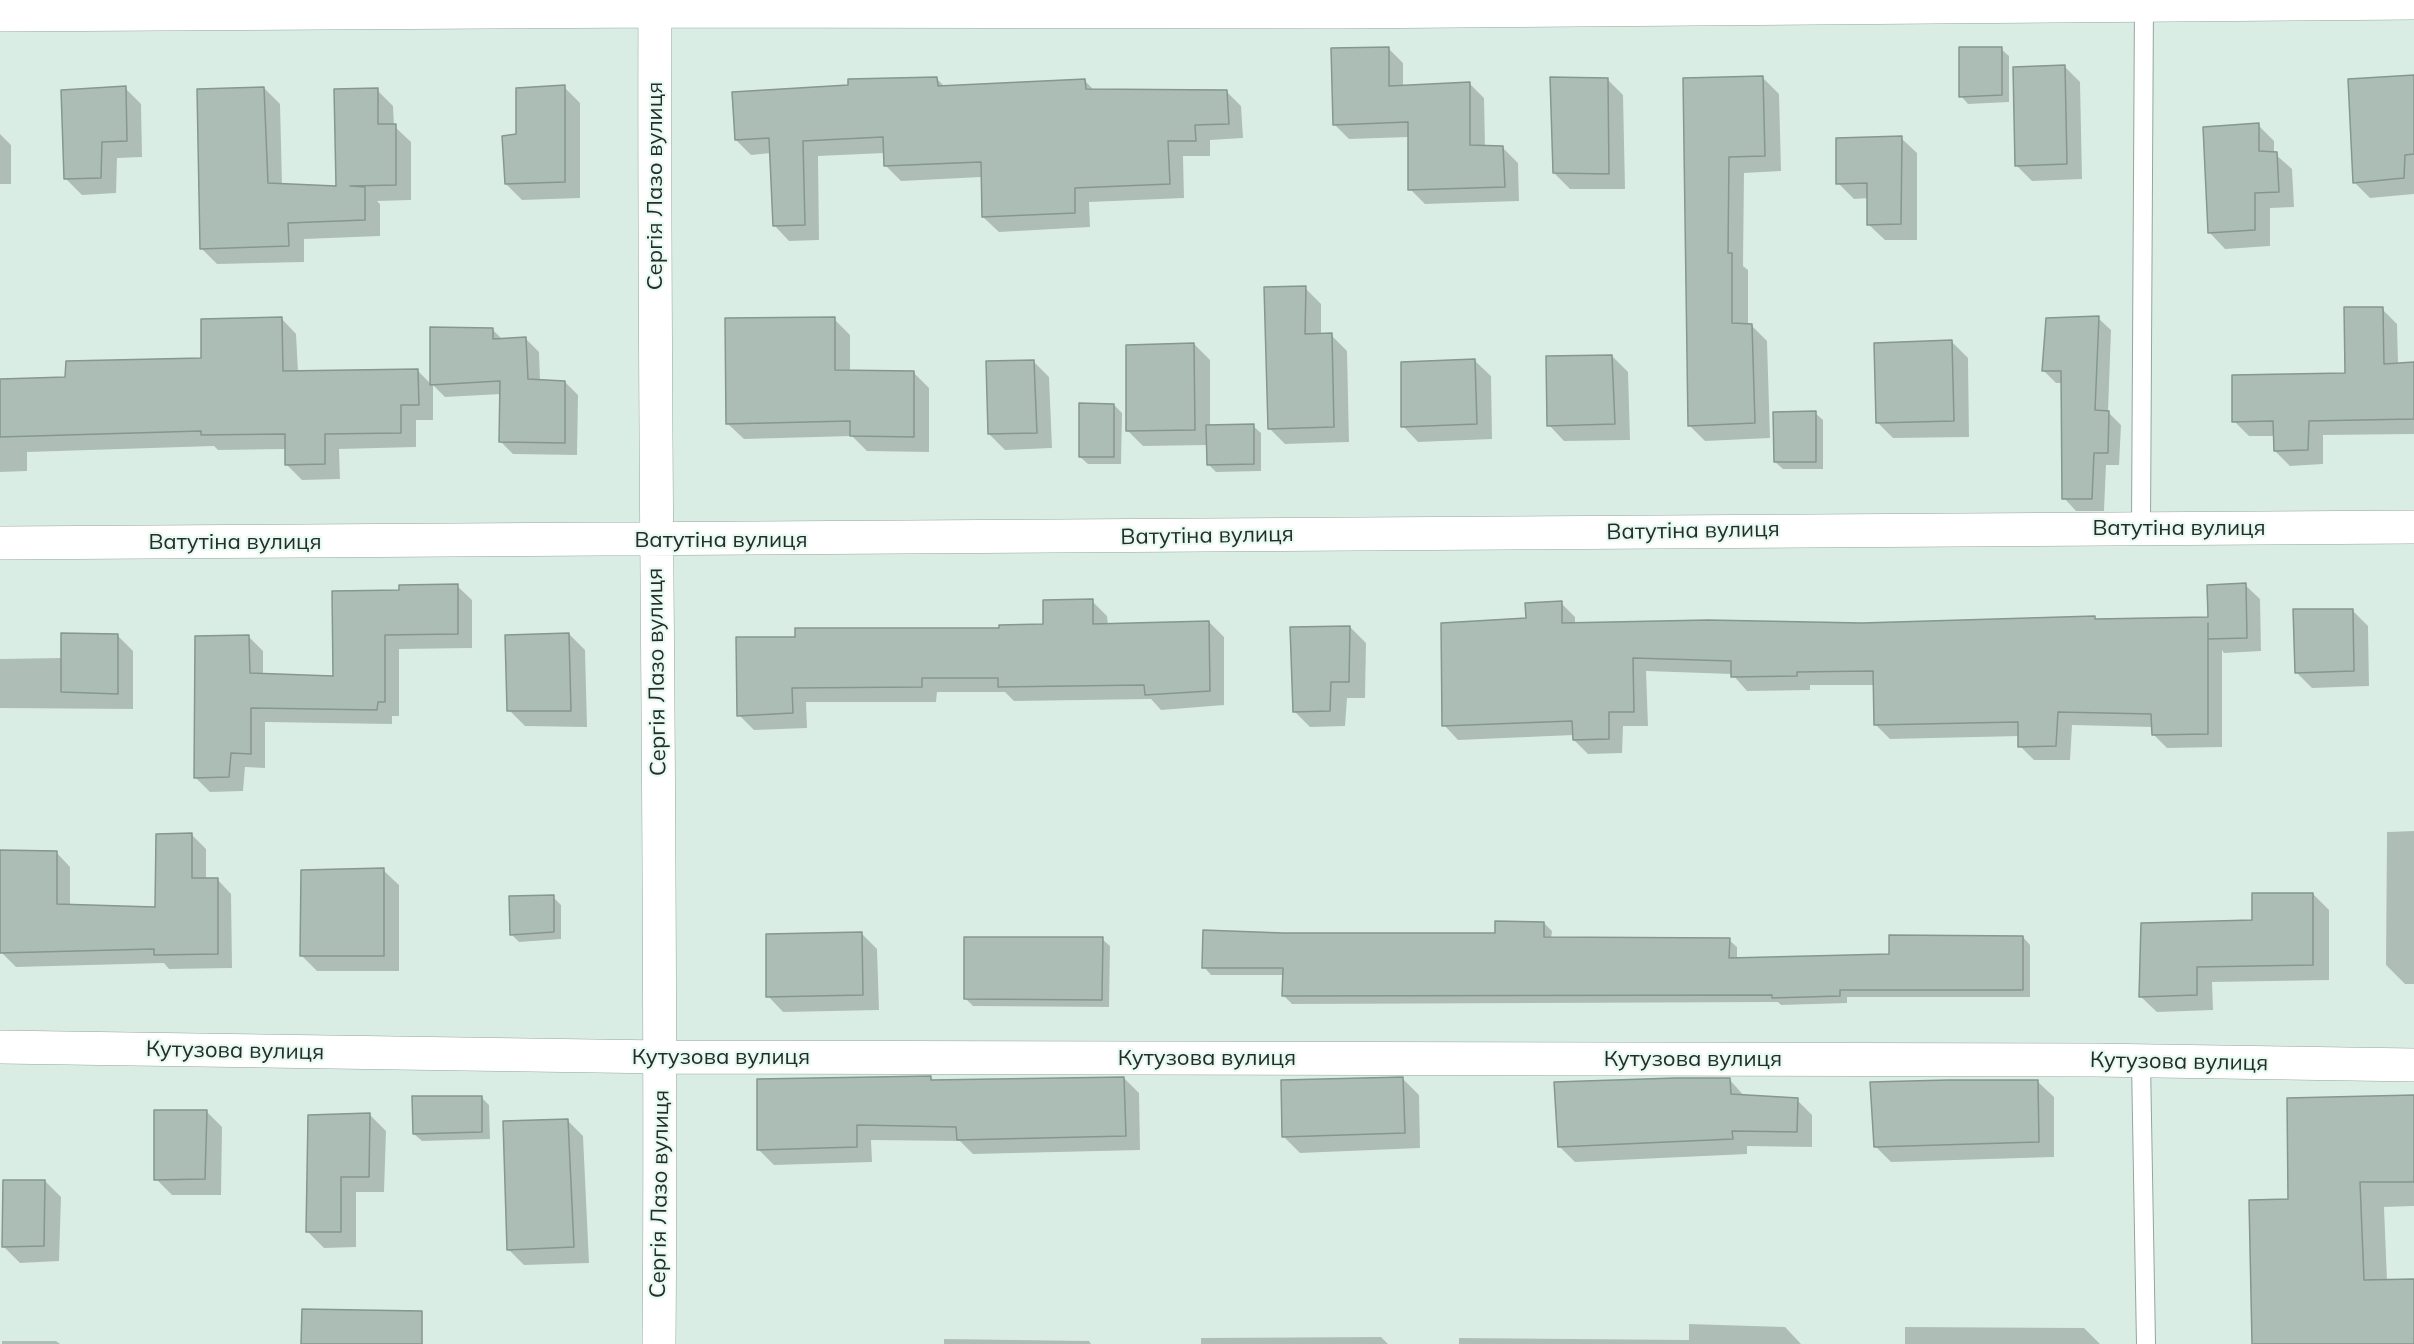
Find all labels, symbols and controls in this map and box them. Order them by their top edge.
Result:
street label: Сергія Лазо вулиця [642,82,668,290]
street label: Ватутіна вулиця [2092,515,2266,541]
street label: Ватутіна вулиця [1606,516,1780,546]
street label: Ватутіна вулиця [1120,521,1294,551]
street label: Ватутіна вулиця [634,527,808,553]
street label: Ватутіна вулиця [148,529,322,555]
street label: Сергія Лазо вулиця [642,568,672,776]
street label: Кутузова вулиця [146,1036,324,1066]
street label: Кутузова вулиця [632,1044,810,1070]
street label: Кутузова вулиця [1118,1045,1296,1071]
street label: Кутузова вулиця [1604,1046,1782,1072]
street label: Кутузова вулиця [2090,1047,2268,1077]
street label: Сергія Лазо вулиця [645,1090,675,1298]

